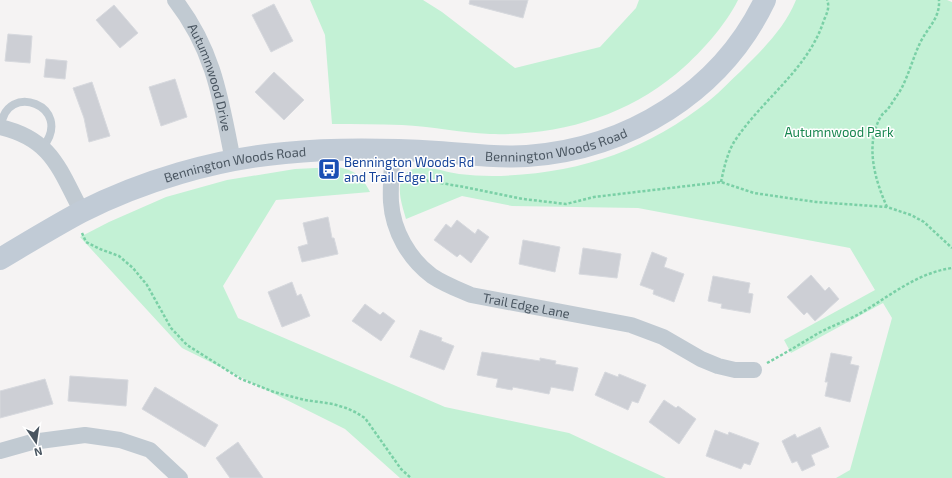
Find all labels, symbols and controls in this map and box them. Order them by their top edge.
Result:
street label: Autumnwood Drive [185,20,235,133]
street label: Bennington Woods Road [485,124,630,165]
park label: Autumnwood Park [784,124,894,140]
street label: Bennington Woods Road [162,143,307,186]
place label: Bennington Woods Rd and Trail Edge Ln [344,154,474,185]
bus stop icon: Bennington Woods Rd and Trail Edge Ln [316,156,342,182]
street label: Trail Edge Lane [481,289,571,321]
north arrow [16,422,56,462]
text: N [33,445,44,459]

